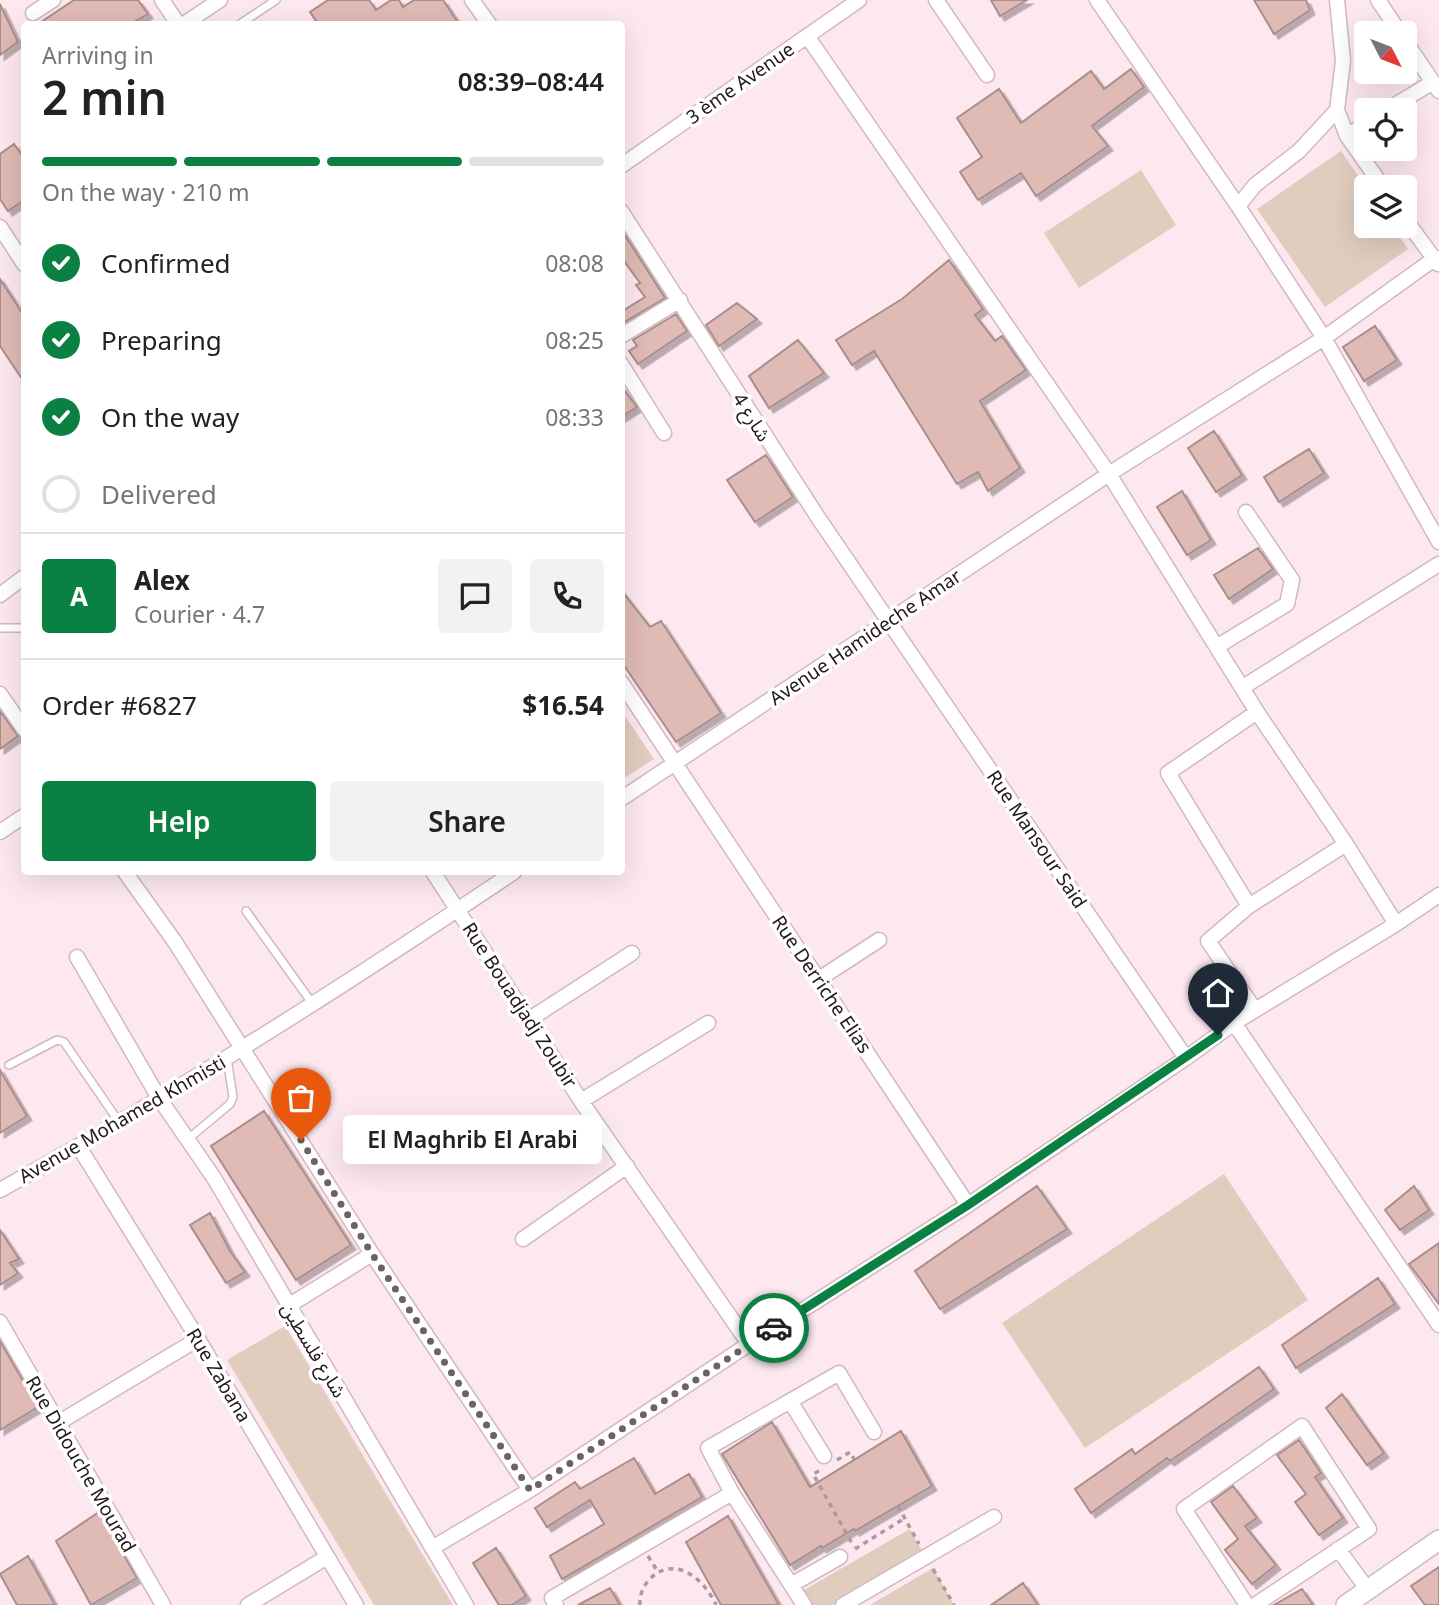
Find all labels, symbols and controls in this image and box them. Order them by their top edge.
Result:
north arrow [1354,21,1418,84]
map controls [1354,21,1417,238]
street label: 3 ème Avenue [681,36,799,130]
text: Arriving in [42,39,154,71]
text: 08:39–08:44 [458,63,604,99]
text: 2 min [42,66,167,128]
button: locate [1354,98,1417,161]
button: layers [1354,175,1417,238]
text: On the way · 210 m [42,176,249,208]
icon: check [42,244,80,282]
text: Confirmed [101,245,231,281]
text: 08:08 [545,247,604,279]
icon: check [42,321,80,359]
text: Preparing [101,322,222,358]
text: 08:25 [545,324,604,356]
street label: شارع 4 [726,388,777,447]
icon: check [42,398,80,436]
text: On the way [101,399,239,435]
text: 08:33 [545,401,604,433]
text: Delivered [101,476,217,512]
button: chat [438,559,512,633]
button: phone [530,559,604,633]
text: Alex [134,562,190,598]
street label: Avenue Hamideche Amar [764,563,966,711]
text: A [70,578,88,614]
text: Courier · 4.7 [134,598,265,630]
text: Order #6827 [42,687,197,723]
text: $16.54 [522,687,604,723]
street label: Rue Mansour Said [981,765,1093,913]
button: Help [42,781,316,861]
button: Share [330,781,604,861]
street label: Rue Derriche Elias [766,910,878,1058]
street label: Rue Bouadjadj Zoubir [457,917,583,1093]
pin [1188,963,1248,1035]
icon: home [1199,974,1237,1012]
street label: Avenue Mohamed Khmisti [14,1049,230,1189]
pin [271,1068,331,1140]
icon: bag [282,1079,320,1117]
callout: El Maghrib El Arabi [343,1116,602,1164]
text: El Maghrib El Arabi [367,1123,578,1155]
courier [739,1293,809,1363]
street label: شارع فلسطين [275,1298,353,1403]
icon: car [755,1309,793,1347]
street label: Rue Zabana [181,1323,257,1427]
street label: Rue Didouche Mourad [20,1371,142,1557]

